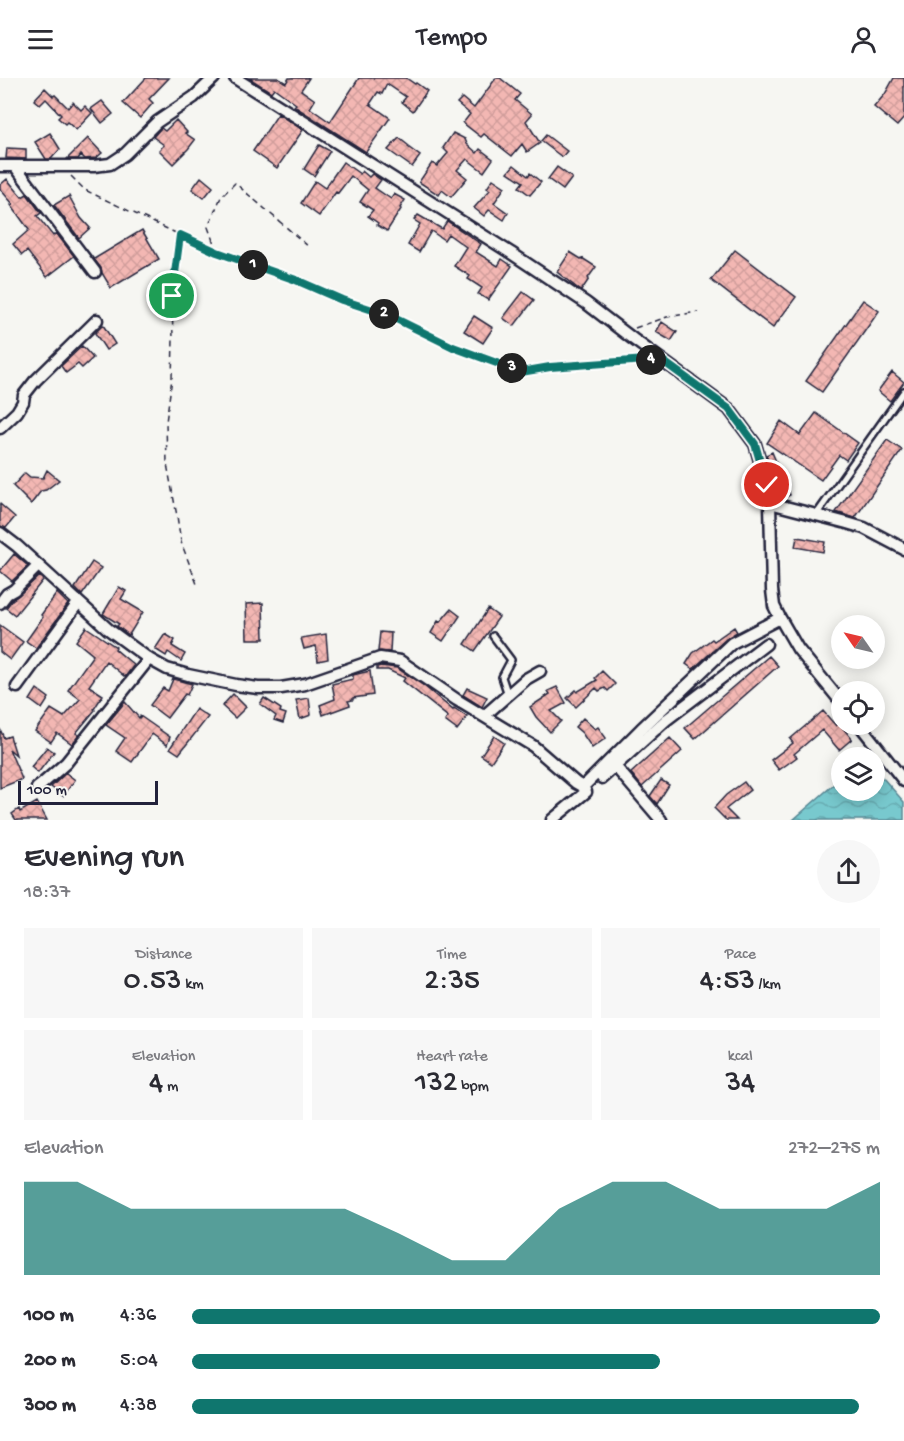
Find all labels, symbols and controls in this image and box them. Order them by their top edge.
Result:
icon: menu [24,23,57,56]
text: Tempo [417,23,487,55]
icon: person [847,23,880,56]
pin: 1 [238,250,268,280]
text: 1 [250,255,256,274]
pin [146,270,197,321]
icon: arrive [155,279,188,312]
pin: 2 [369,299,399,329]
text: 2 [380,304,388,323]
pin: 4 [636,345,666,375]
text: 4 [647,350,655,369]
pin: 3 [497,353,527,383]
text: 3 [508,358,516,377]
pin [741,459,792,510]
icon: check [750,468,783,501]
north arrow [831,615,885,669]
map controls [831,615,885,801]
button: locate [831,681,885,735]
button: layers [831,747,885,801]
scale bar [18,778,158,806]
text: 100 m [27,782,67,801]
text: Evening run [24,840,184,878]
button: share [817,840,880,903]
text: 18:37 [24,882,70,905]
text: Distance [135,946,192,965]
text: Time [437,946,467,965]
text: Pace [725,946,756,965]
text: 0.53 [124,965,181,1000]
text: 2:35 [424,965,480,1000]
text: 4:53 [700,965,755,1000]
text: km [181,976,204,995]
text: /km [755,976,781,995]
text: Elevation [132,1048,195,1067]
text: Heart rate [416,1048,488,1067]
text: kcal [728,1048,753,1067]
text: 4 [149,1067,163,1102]
text: 132 [415,1067,457,1102]
text: 34 [725,1067,755,1102]
text: m [163,1078,178,1097]
text: bpm [457,1078,489,1097]
text: Elevation [24,1138,104,1161]
text: 272–275 m [788,1138,880,1161]
text: 100 m [24,1305,74,1328]
text: 4:36 [120,1305,156,1328]
text: 200 m [24,1350,75,1373]
text: 5:04 [120,1350,158,1373]
text: 300 m [24,1395,76,1418]
text: 4:38 [120,1395,157,1418]

